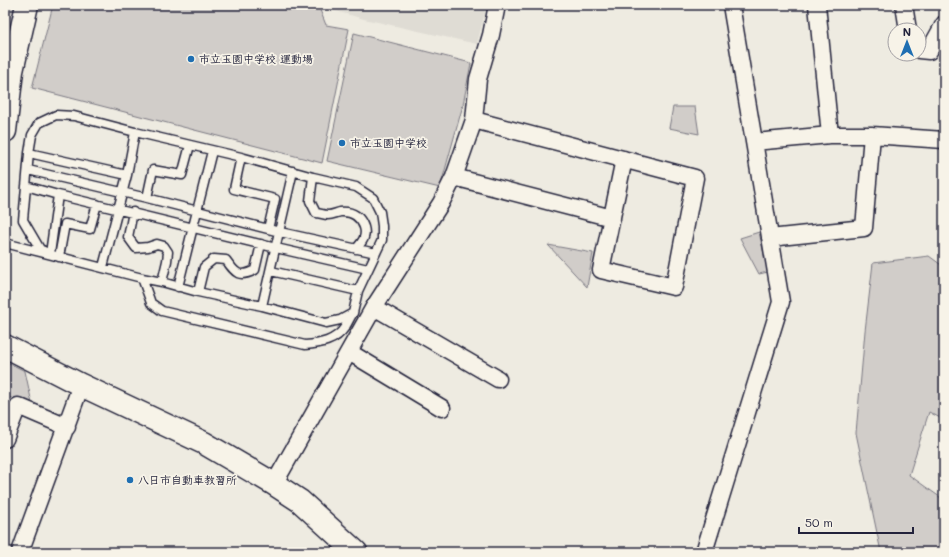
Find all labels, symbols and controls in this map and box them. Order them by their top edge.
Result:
north arrow [887,22,927,62]
text: N [903,24,911,39]
place label: 市立玉園中学校 運動場 [199,51,313,66]
marker: 市立玉園中学校 運動場 [186,54,196,64]
place label: 市立玉園中学校 [350,135,427,150]
marker: 市立玉園中学校 [337,138,347,148]
place label: 八日市自動車教習所 [138,472,237,487]
marker: 八日市自動車教習所 [125,475,135,485]
scale bar [799,509,913,535]
text: 50 m [805,514,833,530]

